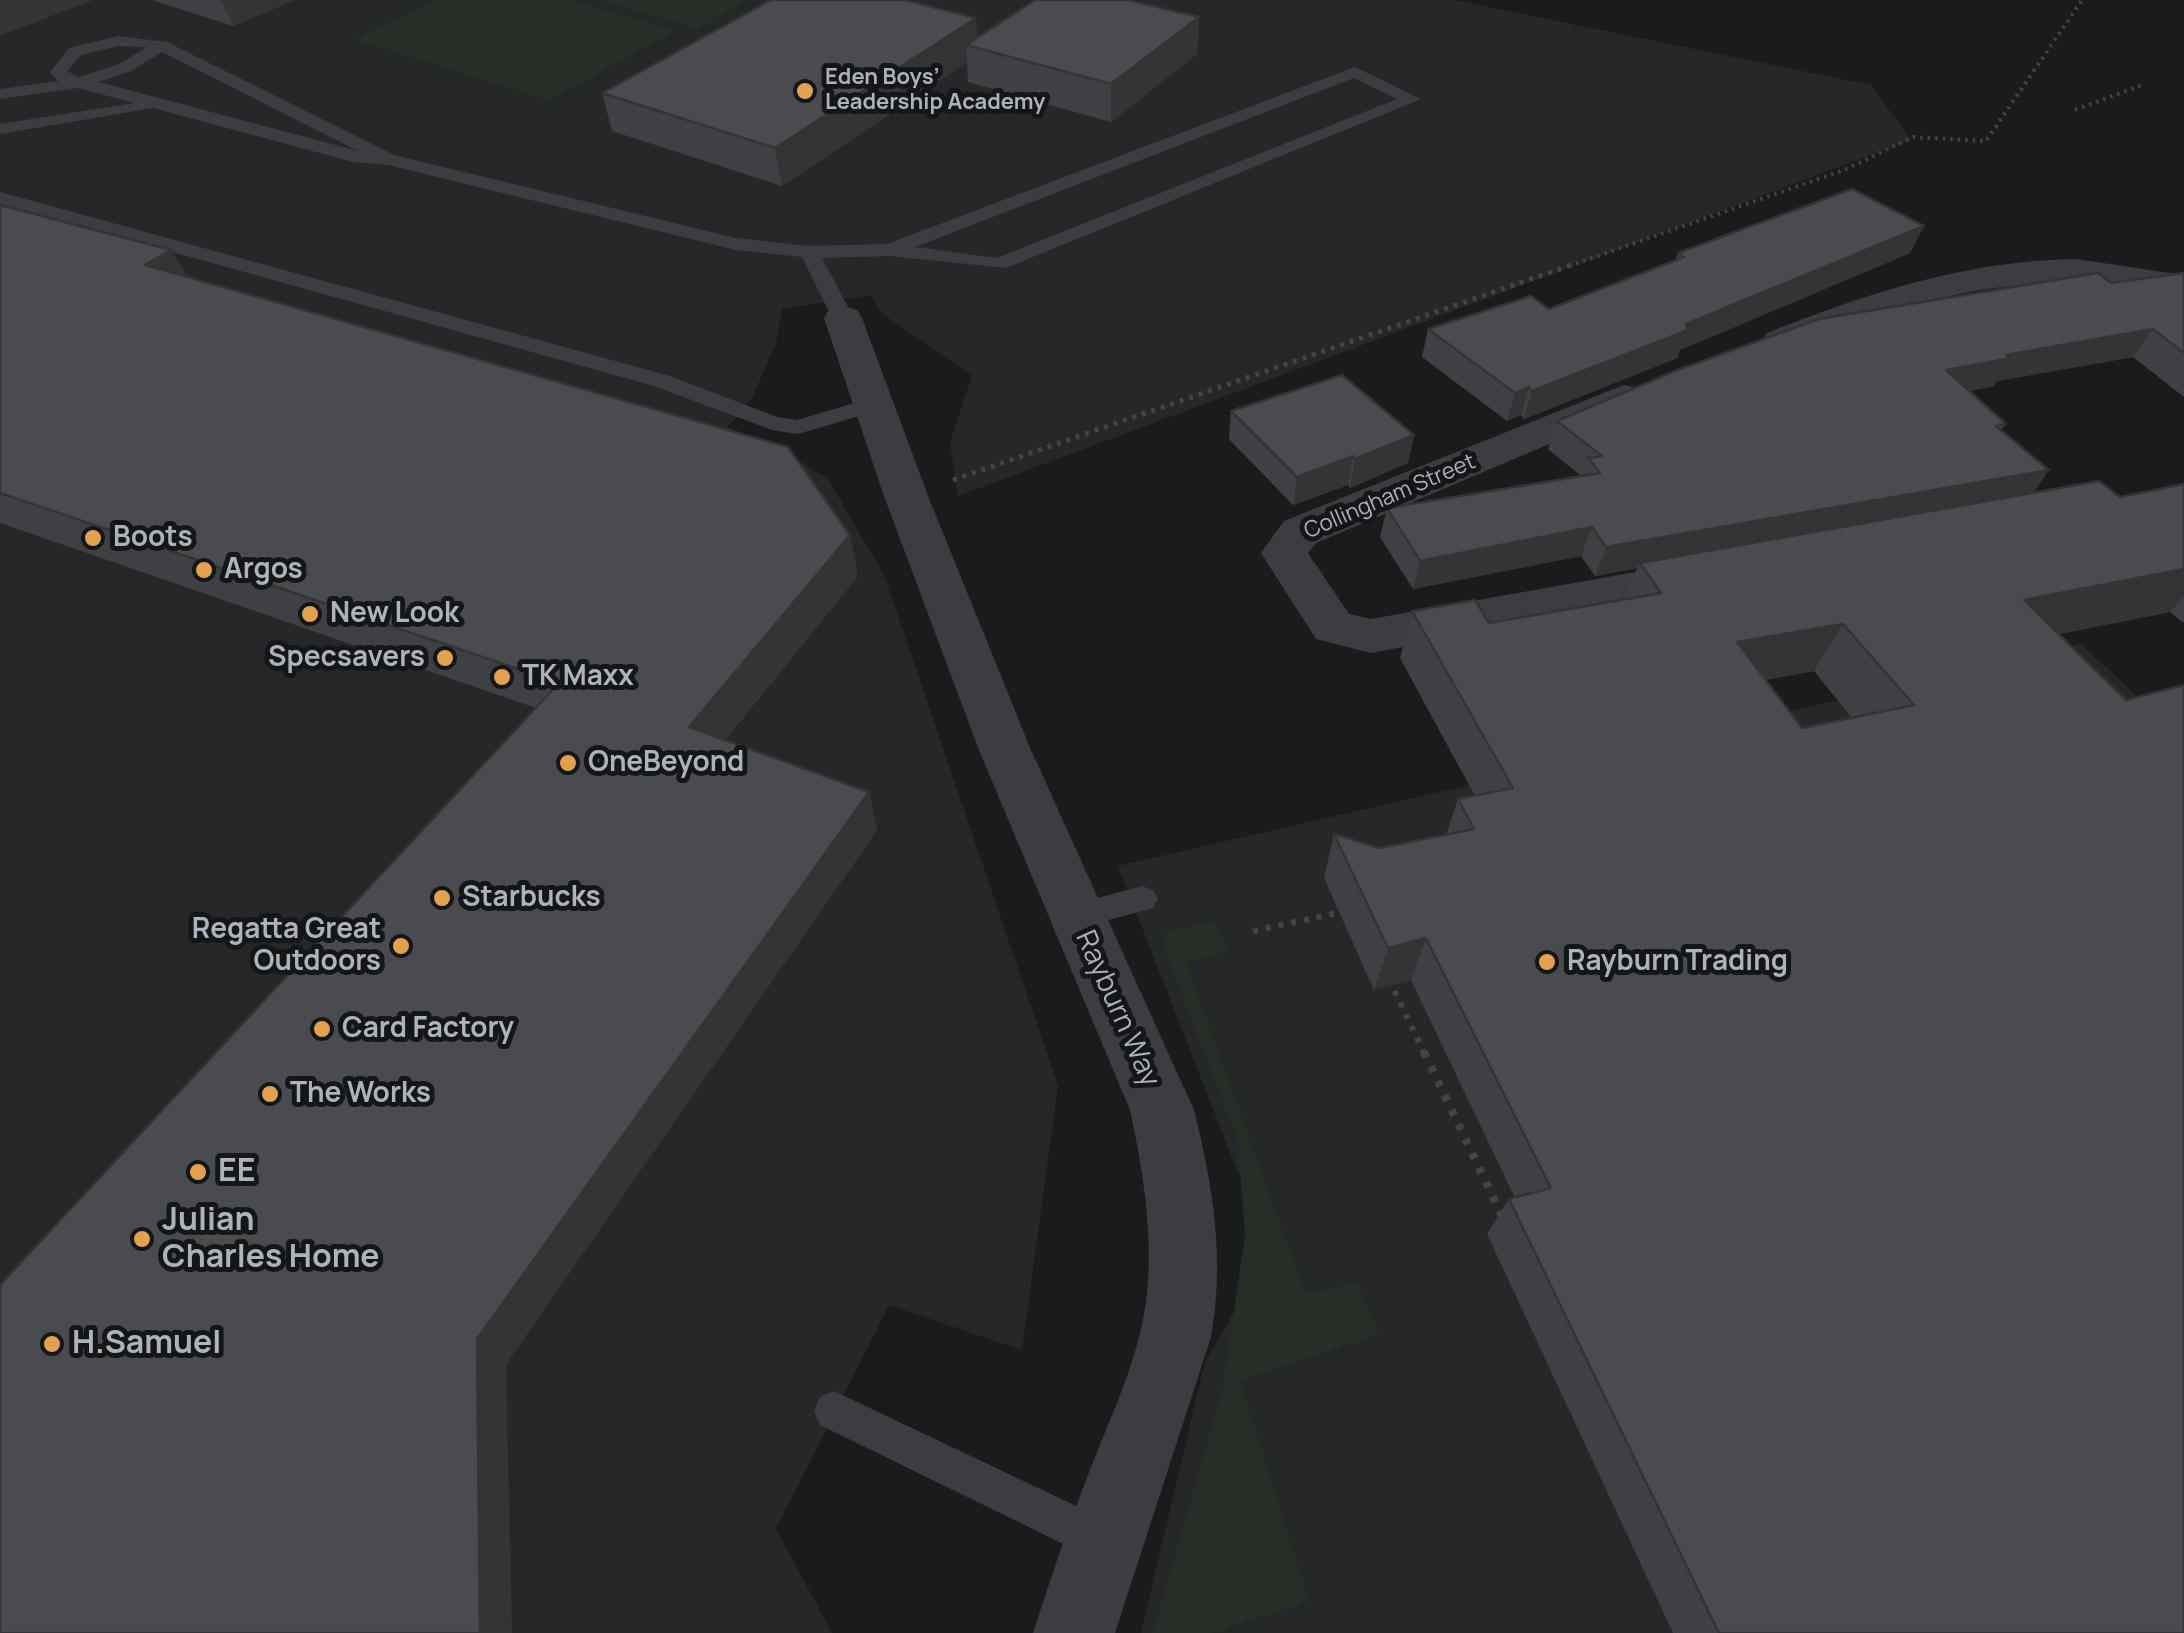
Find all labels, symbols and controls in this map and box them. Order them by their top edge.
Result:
place label: Eden Boys’ Leadership Academy [825,65,1045,116]
marker: Eden Boys’ Leadership Academy [794,80,816,102]
street label: Collingham Street [1301,449,1479,545]
place label: Boots [113,521,193,555]
marker: Boots [82,527,104,549]
place label: Argos [224,553,303,587]
marker: Argos [193,559,215,581]
place label: New Look [330,597,459,631]
marker: New Look [299,603,321,625]
place label: Specsavers [268,641,425,675]
marker: Specsavers [434,647,456,669]
place label: TK Maxx [522,660,634,694]
marker: TK Maxx [491,666,513,688]
place label: OneBeyond [588,746,744,780]
marker: OneBeyond [557,752,579,774]
place label: Starbucks [462,881,601,915]
marker: Starbucks [431,887,453,909]
place label: Regatta Great Outdoors [192,913,381,979]
street label: Rayburn Way [1068,926,1166,1092]
marker: Regatta Great Outdoors [390,935,412,957]
place label: Rayburn Trading [1567,945,1788,979]
marker: Rayburn Trading [1536,951,1558,973]
place label: Card Factory [342,1012,514,1046]
marker: Card Factory [311,1018,333,1040]
place label: The Works [290,1077,431,1111]
marker: The Works [259,1083,281,1105]
place label: EE [218,1153,255,1191]
marker: EE [187,1161,209,1183]
place label: Julian Charles Home [162,1202,379,1277]
marker: Julian Charles Home [131,1228,153,1250]
place label: H.Samuel [72,1325,221,1363]
marker: H.Samuel [41,1333,63,1355]

